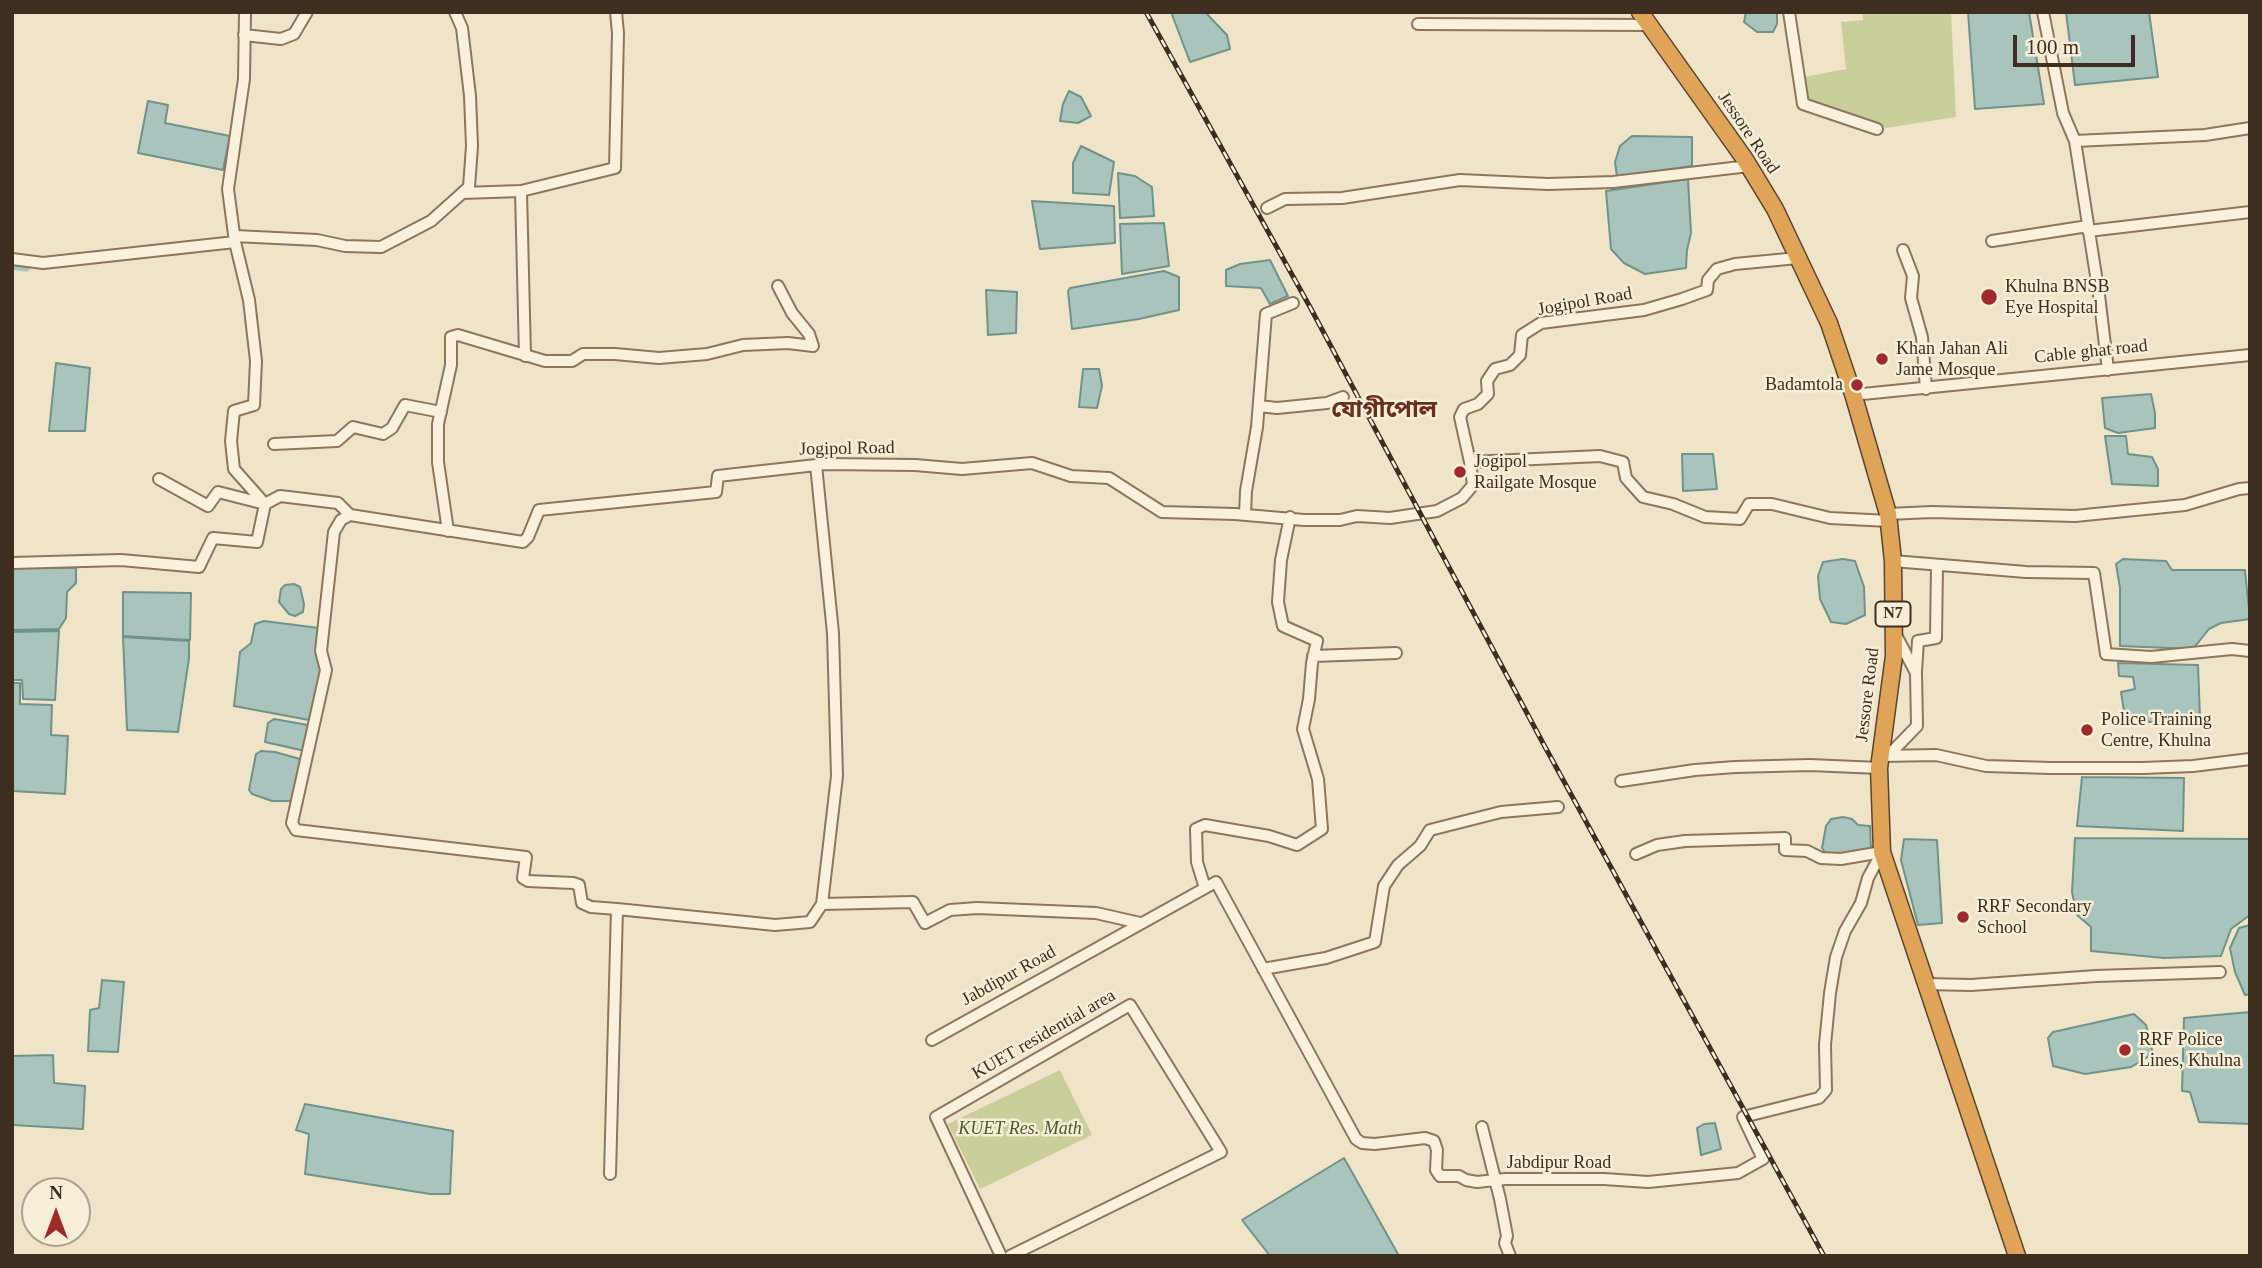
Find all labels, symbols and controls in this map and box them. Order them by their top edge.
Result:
scale bar [2017,21,2140,65]
text: 100 m [2026,35,2079,59]
street label: Jessore Road [1713,88,1783,178]
place label: Khulna BNSB Eye Hospital [2005,276,2110,318]
street label: Jogipol Road [1536,283,1634,321]
marker: Khulna BNSB Eye Hospital [1979,287,1999,307]
street label: Cable ghat road [2033,335,2149,369]
place label: Khan Jahan Ali Jame Mosque [1896,338,2008,380]
marker: Khan Jahan Ali Jame Mosque [1874,351,1890,367]
place label: Badamtola [1765,374,1843,396]
marker: Badamtola [1849,377,1865,393]
district label: যোগীপোল [1331,397,1437,425]
street label: Jogipol Road [799,437,895,461]
place label: Jogipol Railgate Mosque [1474,451,1596,494]
marker: Jogipol Railgate Mosque [1452,464,1468,480]
road number: N7 [1876,601,1910,626]
street label: Jessore Road [1852,647,1884,743]
place label: Police Training Centre, Khulna [2101,709,2212,752]
marker: Police Training Centre, Khulna [2079,722,2095,738]
place label: RRF Secondary School [1977,896,2091,939]
marker: RRF Secondary School [1955,909,1971,925]
street label: Jabdipur Road [958,941,1060,1011]
street label: KUET residential area [968,985,1120,1085]
place label: RRF Police Lines, Khulna [2139,1029,2241,1072]
marker: RRF Police Lines, Khulna [2117,1042,2133,1058]
park label: KUET Res. Math [958,1118,1082,1140]
street label: Jabdipur Road [1507,1152,1611,1174]
north arrow [21,1177,91,1247]
text: N [49,1182,63,1203]

